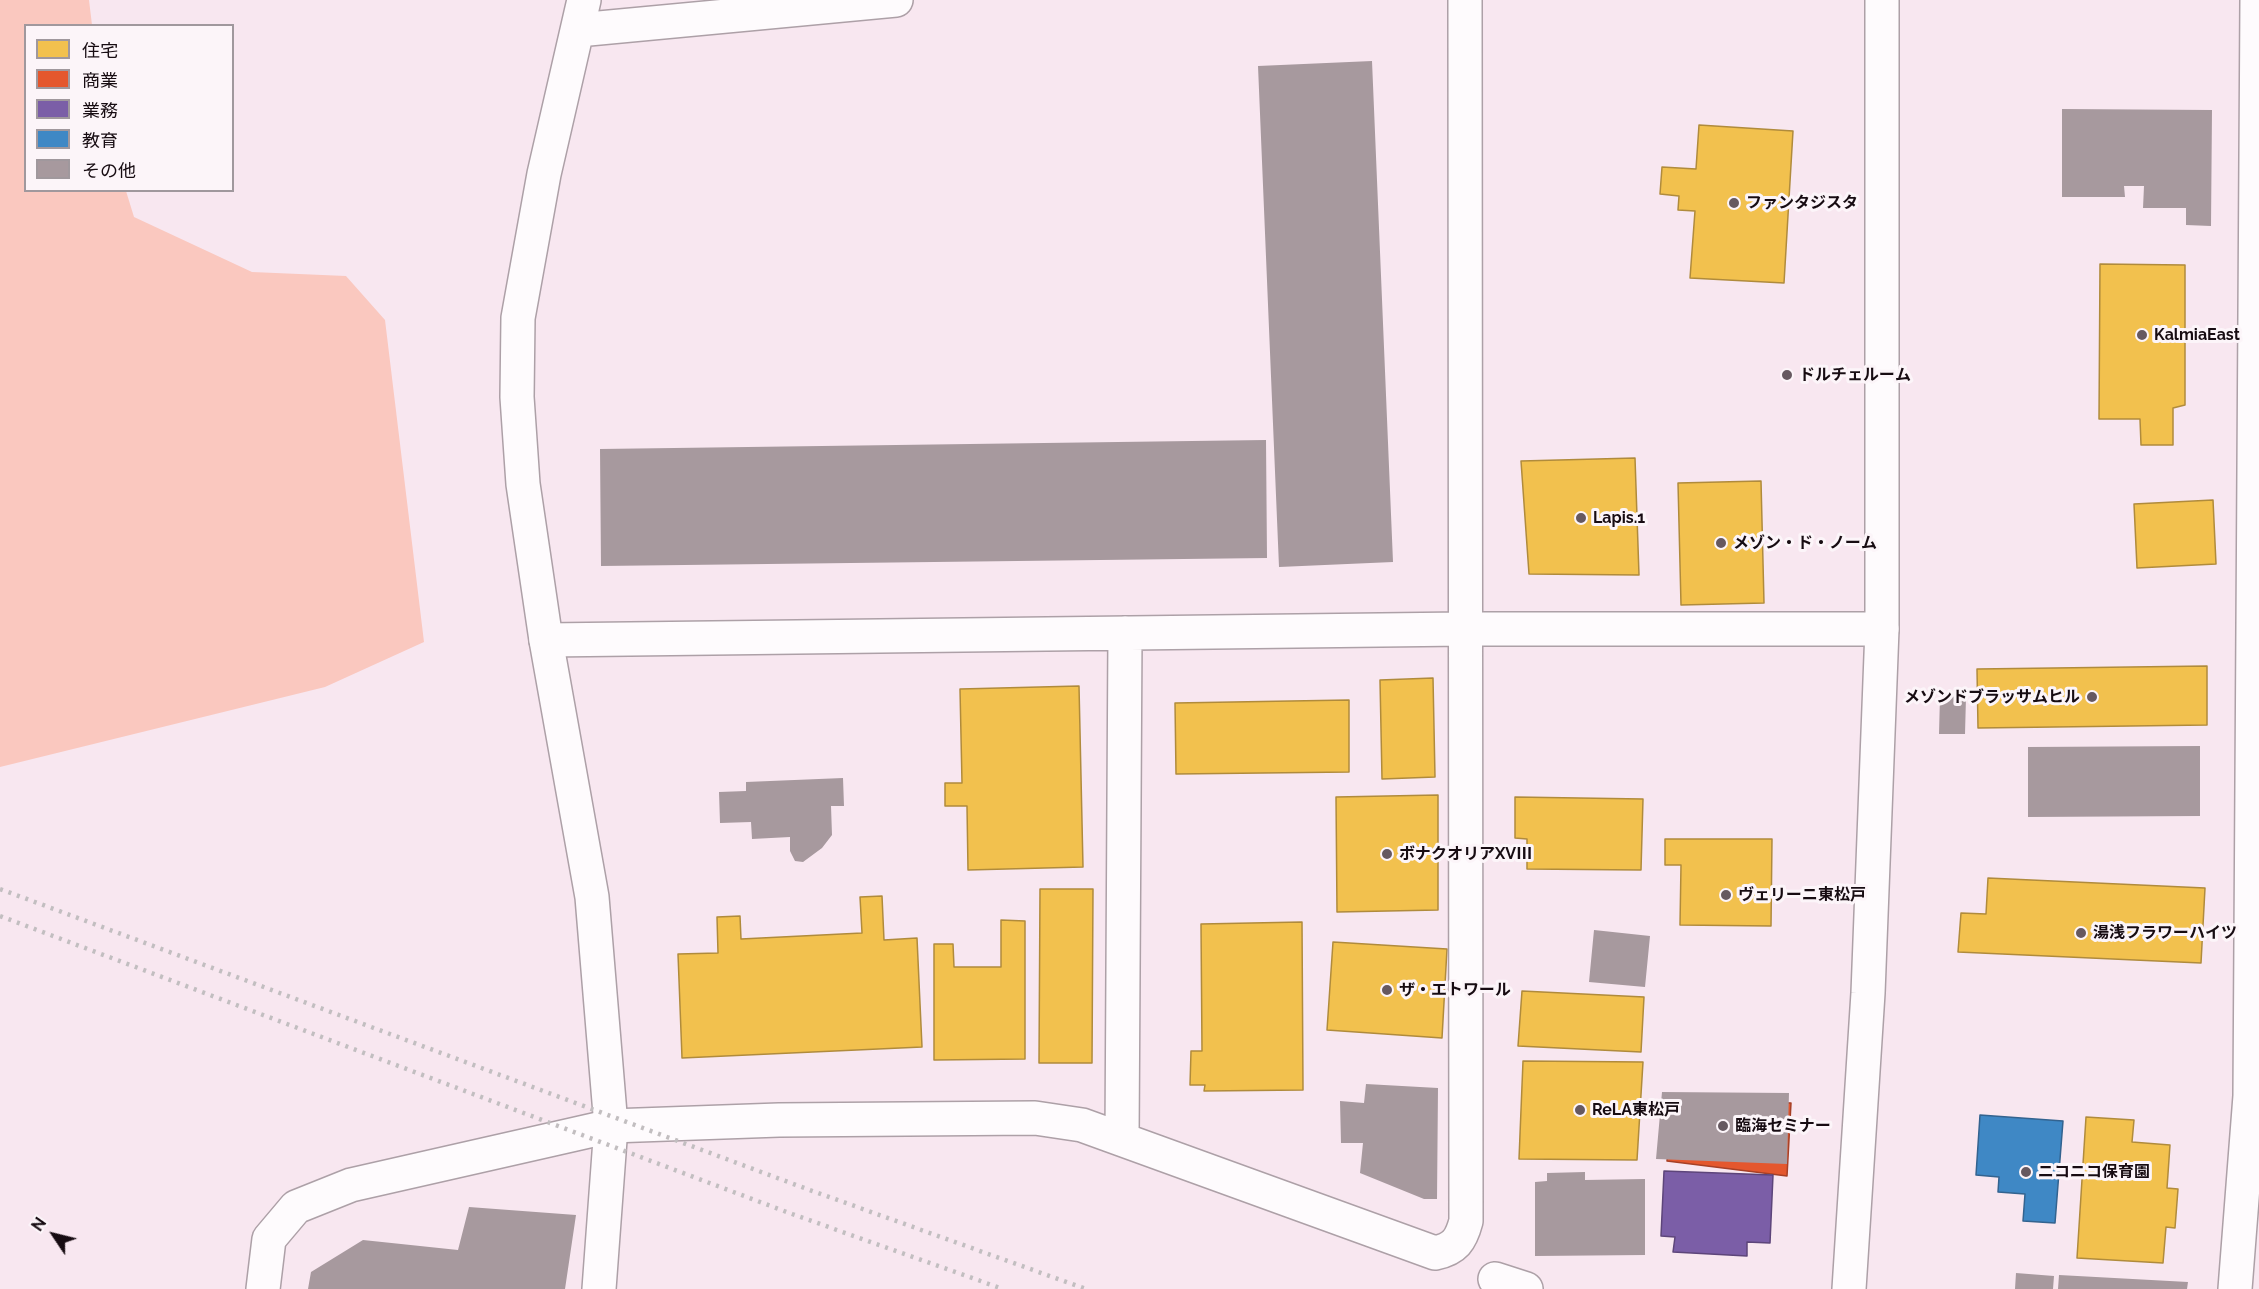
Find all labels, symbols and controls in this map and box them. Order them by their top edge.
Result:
legend [24,24,234,192]
text: 住宅 [82,40,118,61]
text: 商業 [82,70,118,91]
text: 業務 [82,100,118,121]
text: 教育 [82,130,118,151]
text: その他 [82,160,136,181]
place label: ファンタジスタ [1746,193,1858,213]
marker: ファンタジスタ [1727,196,1741,210]
place label: KalmiaEast [2154,325,2240,345]
marker: KalmiaEast [2135,328,2149,342]
place label: ドルチェルーム [1799,365,1911,385]
marker: ドルチェルーム [1780,368,1794,382]
place label: Lapis.1 [1593,508,1645,528]
marker: Lapis.1 [1574,511,1588,525]
place label: メゾン・ド・ノーム [1733,533,1877,553]
marker: メゾン・ド・ノーム [1714,536,1728,550]
place label: メゾンドブラッサムヒル [1904,687,2080,707]
marker: メゾンドブラッサムヒル [2085,690,2099,704]
place label: ボナクオリアXVⅢ [1399,844,1532,864]
marker: ボナクオリアXVⅢ [1380,847,1394,861]
place label: ヴェリーニ東松戸 [1738,885,1866,905]
marker: ヴェリーニ東松戸 [1719,888,1733,902]
place label: 湯浅フラワーハイツ [2093,923,2237,943]
marker: 湯浅フラワーハイツ [2074,926,2088,940]
place label: ザ・エトワール [1399,980,1511,1000]
marker: ザ・エトワール [1380,983,1394,997]
place label: ReLA東松戸 [1592,1100,1680,1120]
marker: ReLA東松戸 [1573,1103,1587,1117]
place label: 臨海セミナー [1735,1116,1831,1136]
marker: 臨海セミナー [1716,1119,1730,1133]
place label: ニコニコ保育園 [2038,1162,2150,1182]
marker: ニコニコ保育園 [2019,1165,2033,1179]
north arrow [24,1205,84,1265]
text: N [28,1214,50,1235]

